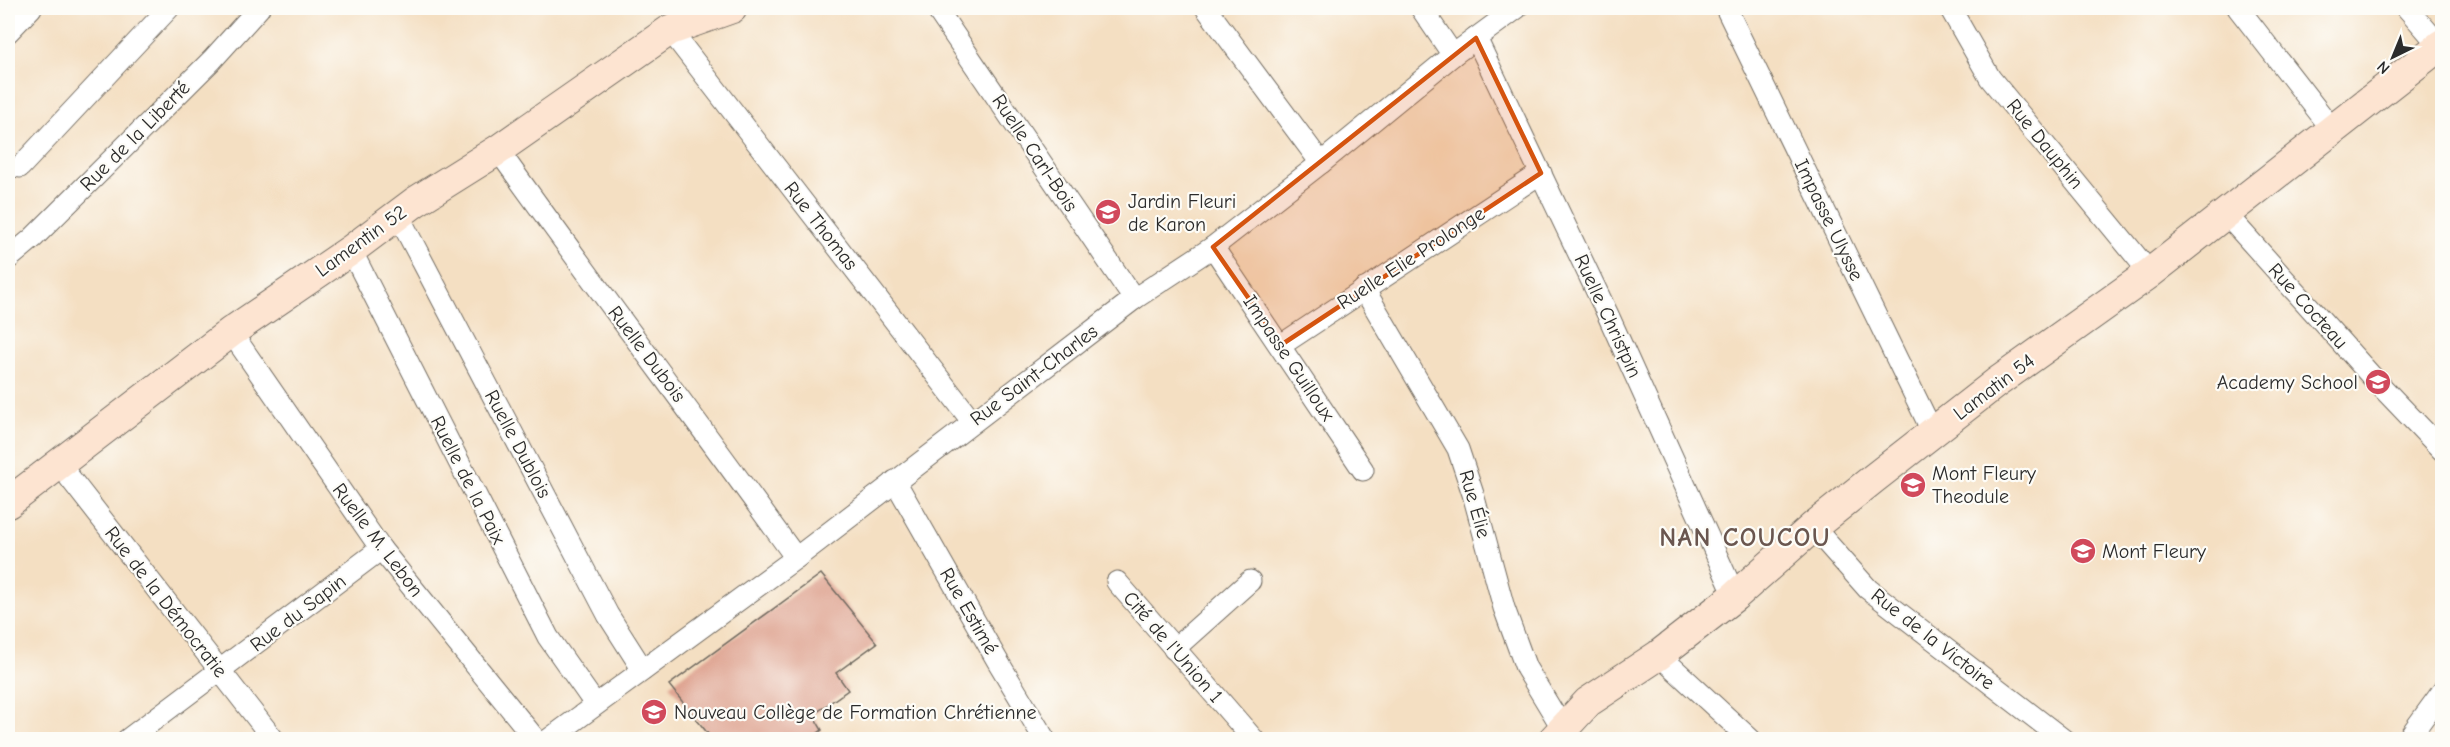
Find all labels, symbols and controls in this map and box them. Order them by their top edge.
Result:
north arrow [2363,27,2423,87]
text: N [2373,57,2393,77]
street label: Rue de la Liberté [75,76,195,196]
street label: Ruelle Carl-Bois [987,90,1083,216]
street label: Rue Dauphin [2002,94,2088,194]
street label: Impasse Ulysse [1790,155,1868,285]
street label: Rue Thomas [779,177,863,275]
place label: Jardin Fleuri de Karon [1128,190,1236,236]
school or university icon: Jardin Fleuri de Karon [1093,197,1123,227]
street label: Lamentin 52 [311,200,411,282]
street label: Ruelle Elie Prolonge [1333,202,1489,314]
street label: Ruelle Christpin [1569,251,1647,381]
street label: Rue Cocteau [2264,259,2352,353]
street label: Impasse Guilloux [1238,291,1340,426]
street label: Ruelle Dubois [603,301,691,407]
street label: Rue Saint-Charles [966,320,1102,430]
street label: Lamatin 54 [1949,349,2039,425]
school or university icon: Academy School [2363,367,2393,397]
place label: Academy School [2217,371,2358,394]
street label: Ruelle Dublois [480,386,556,502]
street label: Ruelle de la Paix [426,412,510,549]
place label: Mont Fleury Theodule [1932,462,2036,508]
street label: Rue Élie [1454,467,1496,541]
school or university icon: Mont Fleury Theodule [1898,470,1928,500]
street label: Ruelle M. Lebon [328,479,428,601]
street label: Rue de la Démocratie [100,522,232,682]
district label: NAN COUCOU [1659,523,1831,553]
school or university icon: Mont Fleury [2068,536,2098,566]
place label: Mont Fleury [2102,540,2206,563]
street label: Rue Estimé [935,564,1003,658]
street label: Rue du Sapin [246,570,350,656]
street label: Rue de la Victoire [1867,584,1999,694]
street label: Cité de l'Union 1 [1118,587,1228,707]
school or university icon: Nouveau Collège de Formation Chrétienne [639,697,669,727]
place label: Nouveau Collège de Formation Chrétienne [674,701,1037,724]

